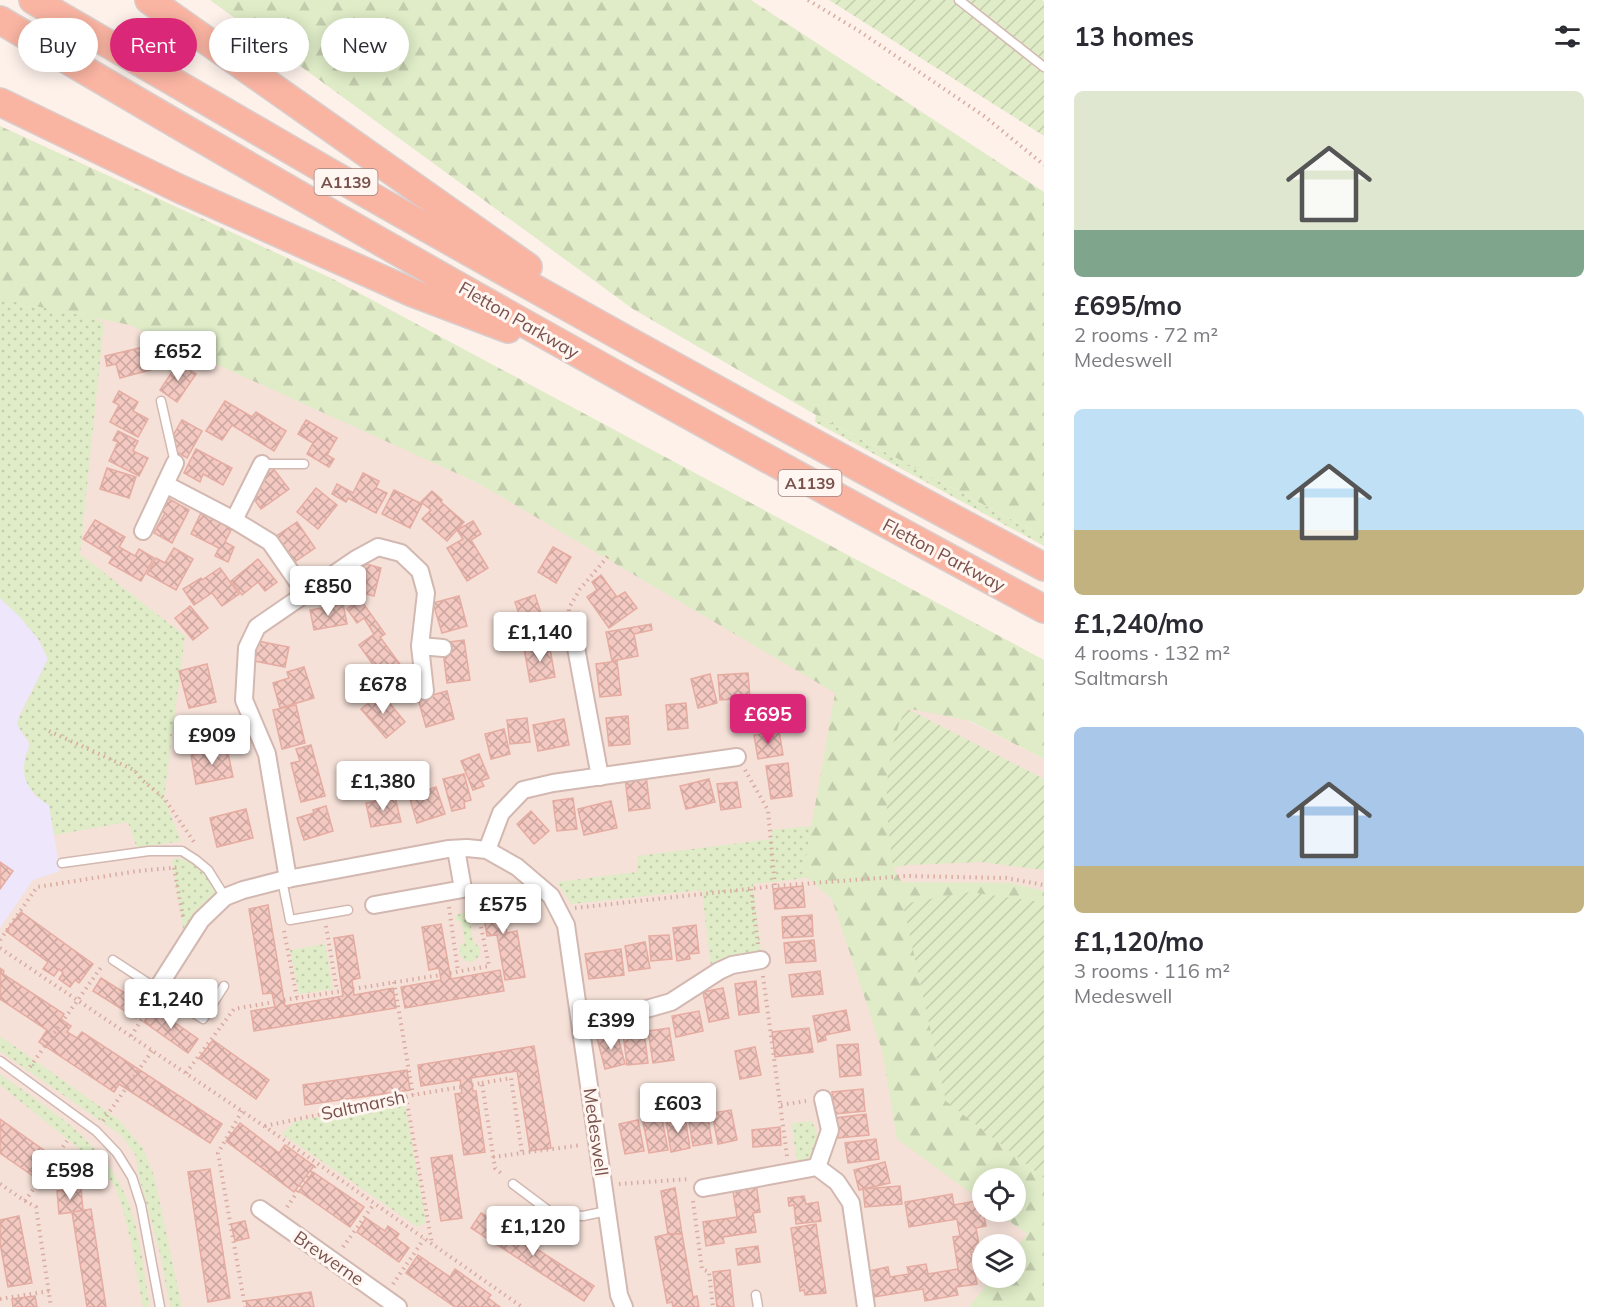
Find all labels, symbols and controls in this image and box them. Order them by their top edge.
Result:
chip: Buy [18,18,98,72]
chip: Rent [110,18,197,72]
chip: Filters [209,18,309,72]
chip: New [321,18,409,72]
text: 13 homes [1074,20,1194,53]
icon: filters [1551,20,1584,53]
icon: home [1275,130,1383,238]
road number: A1139 [314,169,378,195]
street label: Fletton Parkway [455,276,584,364]
text: £695/mo [1074,289,1182,322]
text: 2 rooms · 72 m² [1074,322,1218,347]
pin: £652 [142,331,214,382]
text: £652 [154,338,202,363]
text: Medeswell [1074,347,1172,372]
icon: home [1275,448,1383,556]
road number: A1139 [778,470,842,496]
street label: Fletton Parkway [879,513,1010,597]
pin: £850 [292,566,364,617]
text: £850 [304,573,352,598]
text: £1,240/mo [1074,607,1204,640]
pin: £1,140 [491,612,589,663]
text: £1,140 [508,619,572,644]
text: 4 rooms · 132 m² [1074,640,1230,665]
pin: £678 [347,664,419,715]
text: Saltmarsh [1074,665,1169,690]
text: £678 [359,671,407,696]
pin: £695 [732,694,804,745]
text: £695 [744,701,792,726]
pin: £909 [176,715,248,766]
text: £909 [188,722,236,747]
pin: £1,380 [334,761,432,812]
icon: home [1275,766,1383,874]
text: £1,380 [351,768,415,793]
pin: £575 [467,884,539,935]
text: £575 [479,891,527,916]
text: £1,120/mo [1074,925,1204,958]
text: 3 rooms · 116 m² [1074,958,1230,983]
pin: £1,240 [122,979,220,1030]
text: Medeswell [1074,983,1172,1008]
text: £1,240 [139,986,203,1011]
pin: £399 [575,1000,647,1051]
text: £399 [587,1007,635,1032]
pin: £603 [642,1083,714,1134]
street label: Saltmarsh [319,1085,407,1125]
street label: Medeswell [578,1087,614,1177]
text: £603 [654,1090,702,1115]
pin: £598 [34,1150,106,1201]
text: £598 [46,1157,94,1182]
map controls [972,1168,1026,1288]
button: locate [972,1168,1026,1222]
pin: £1,120 [484,1206,582,1257]
text: £1,120 [501,1213,565,1238]
street label: Brewerne [289,1225,369,1291]
button: layers [972,1234,1026,1288]

